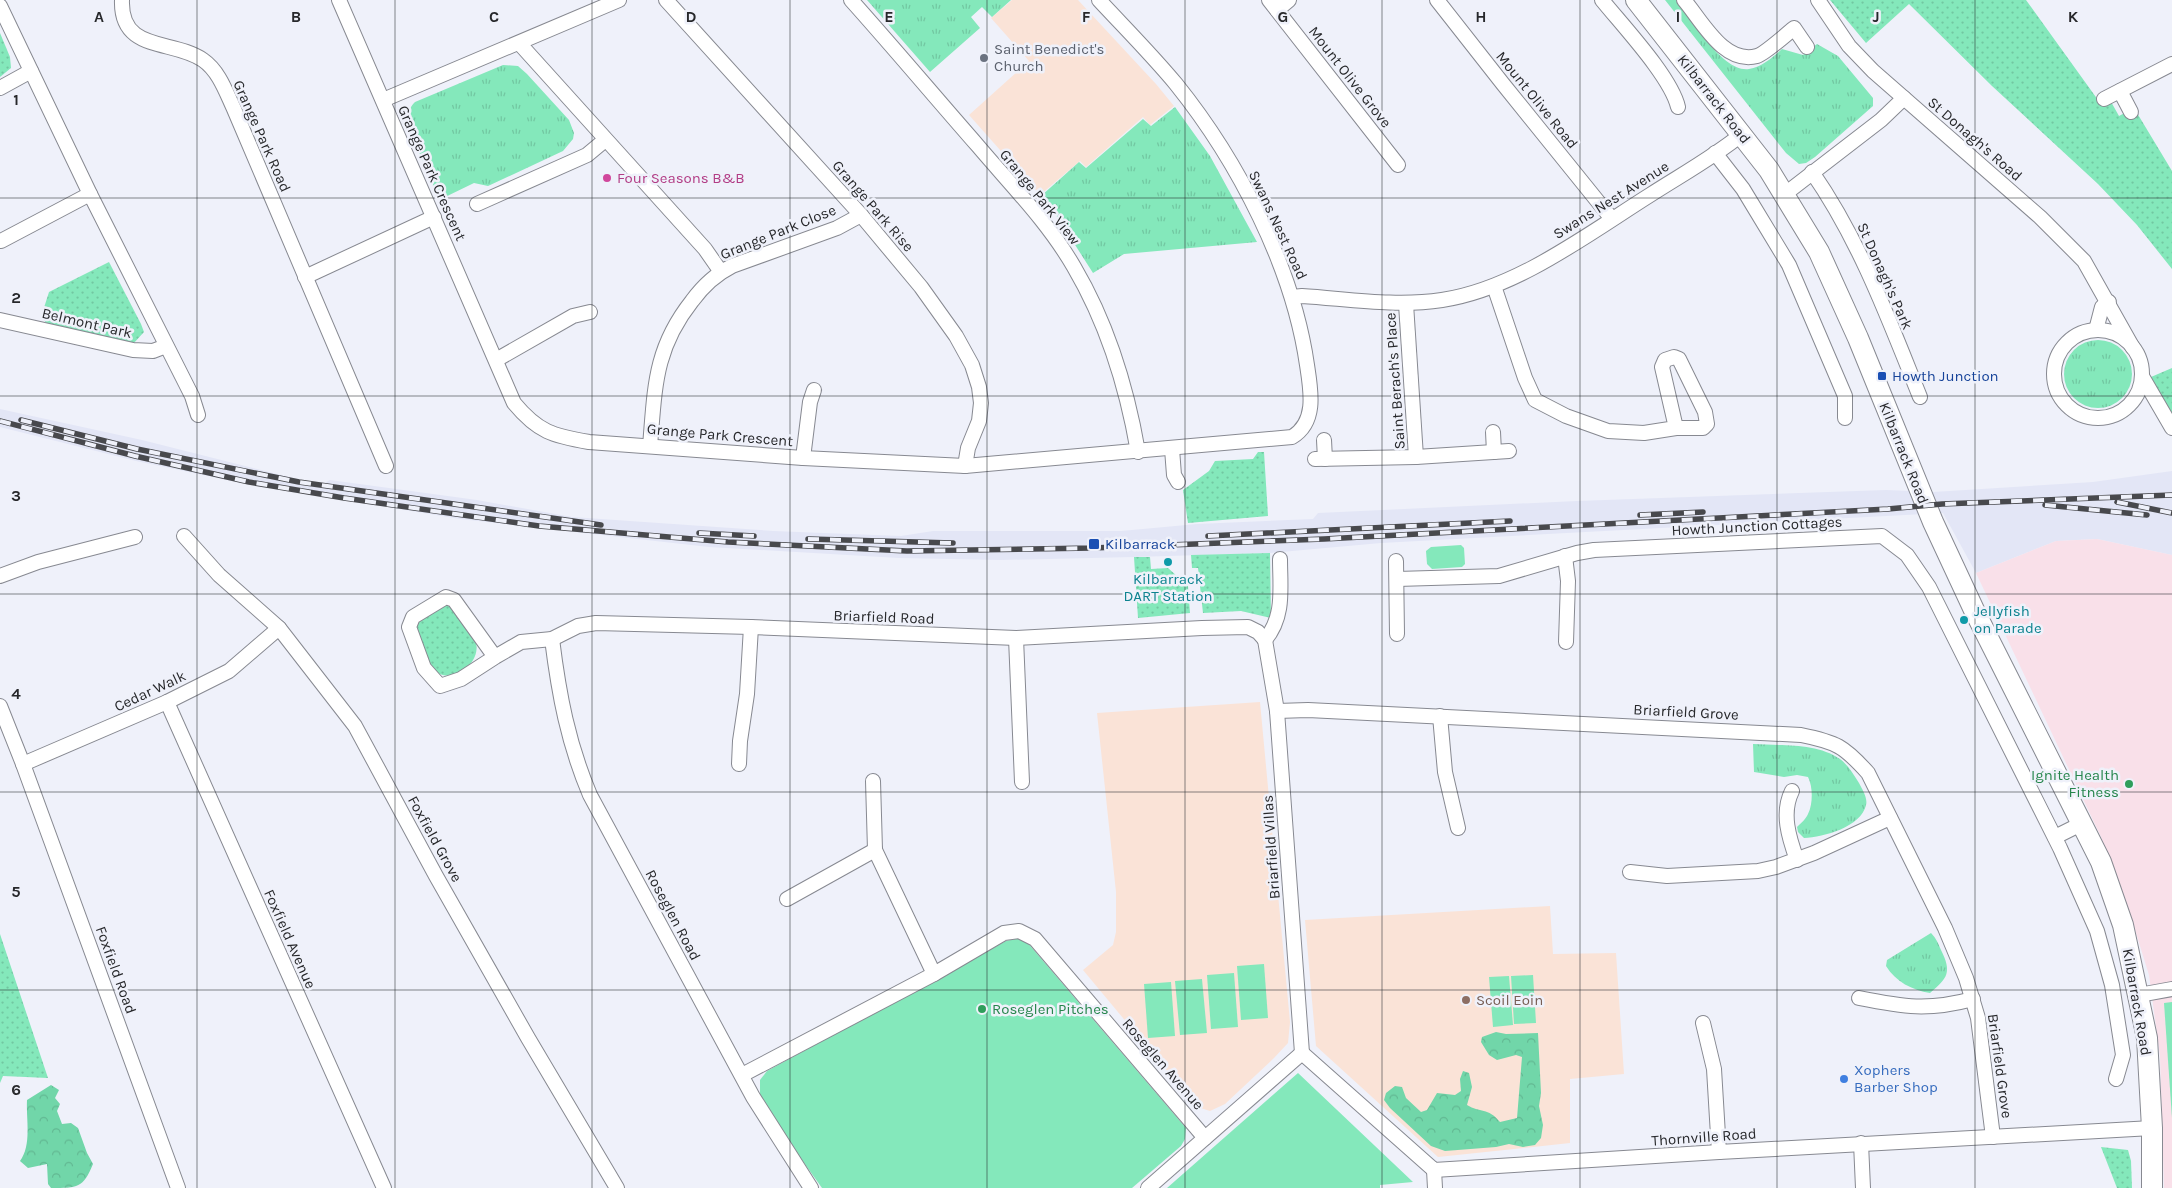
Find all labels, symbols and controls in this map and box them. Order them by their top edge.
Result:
text: A [94,7,104,26]
text: B [291,7,301,26]
text: C [489,7,499,26]
text: D [686,7,697,26]
text: E [884,7,894,26]
text: F [1082,7,1091,26]
text: G [1278,7,1288,26]
text: H [1475,7,1487,26]
text: I [1676,7,1680,26]
text: J [1872,7,1880,26]
text: K [2068,7,2079,26]
street label: Mount Olive Grove [1305,23,1395,131]
place label: Saint Benedict's Church [994,40,1104,75]
street label: Mount Olive Road [1492,48,1582,152]
street label: Kilbarrack Road [1674,51,1754,147]
marker: Saint Benedict's Church [978,52,990,64]
street label: Grange Park Road [229,77,295,195]
text: 1 [13,90,19,109]
street label: St Donagh's Road [1924,93,2026,185]
street label: Grange Park Crescent [394,102,470,244]
street label: Grange Park View [996,146,1084,248]
street label: Grange Park Rise [828,157,918,255]
street label: Swans Nest Avenue [1550,157,1672,243]
street label: Swans Nest Road [1245,168,1311,282]
place label: Four Seasons B&B [617,169,745,187]
marker: Four Seasons B&B [601,172,613,184]
street label: Grange Park Close [717,201,839,263]
street label: St Donagh's Park [1853,220,1917,332]
text: 2 [11,288,21,307]
street label: Belmont Park [40,304,134,342]
street label: Saint Berach's Place [1381,312,1409,450]
place label: Howth Junction [1892,367,1999,385]
marker: Howth Junction [1876,370,1888,382]
street label: Kilbarrack Road [1875,399,1933,507]
street label: Grange Park Crescent [646,420,794,450]
text: 3 [11,486,21,505]
street label: Howth Junction Cottages [1671,513,1843,539]
place label: Kilbarrack [1105,535,1175,553]
marker: Kilbarrack [1087,537,1101,551]
marker: Kilbarrack DART Station [1162,556,1174,568]
place label: Kilbarrack DART Station [1123,570,1213,605]
place label: Jellyfish on Parade [1974,602,2042,637]
street label: Briarfield Road [833,606,935,628]
marker: Jellyfish on Parade [1958,614,1970,626]
street label: Cedar Walk [111,667,189,715]
text: 4 [11,684,21,703]
street label: Briarfield Grove [1633,700,1739,724]
place label: Ignite Health Fitness [2031,766,2119,801]
marker: Ignite Health Fitness [2123,778,2135,790]
street label: Foxfield Grove [404,793,466,885]
street label: Briarfield Villas [1258,794,1284,900]
street label: Roseglen Road [641,866,705,964]
text: 5 [11,882,21,901]
street label: Foxfield Avenue [260,887,320,991]
street label: Foxfield Road [92,924,140,1016]
street label: Kilbarrack Road [2119,947,2155,1057]
place label: Scoil Eoin [1476,991,1543,1009]
marker: Scoil Eoin [1460,994,1472,1006]
place label: Roseglen Pitches [992,1000,1109,1018]
marker: Roseglen Pitches [976,1003,988,1015]
street label: Briarfield Grove [1984,1013,2016,1119]
street label: Roseglen Avenue [1118,1015,1208,1113]
place label: Xophers Barber Shop [1854,1061,1938,1096]
marker: Xophers Barber Shop [1838,1073,1850,1085]
text: 6 [11,1080,21,1099]
street label: Thornville Road [1651,1124,1757,1150]

